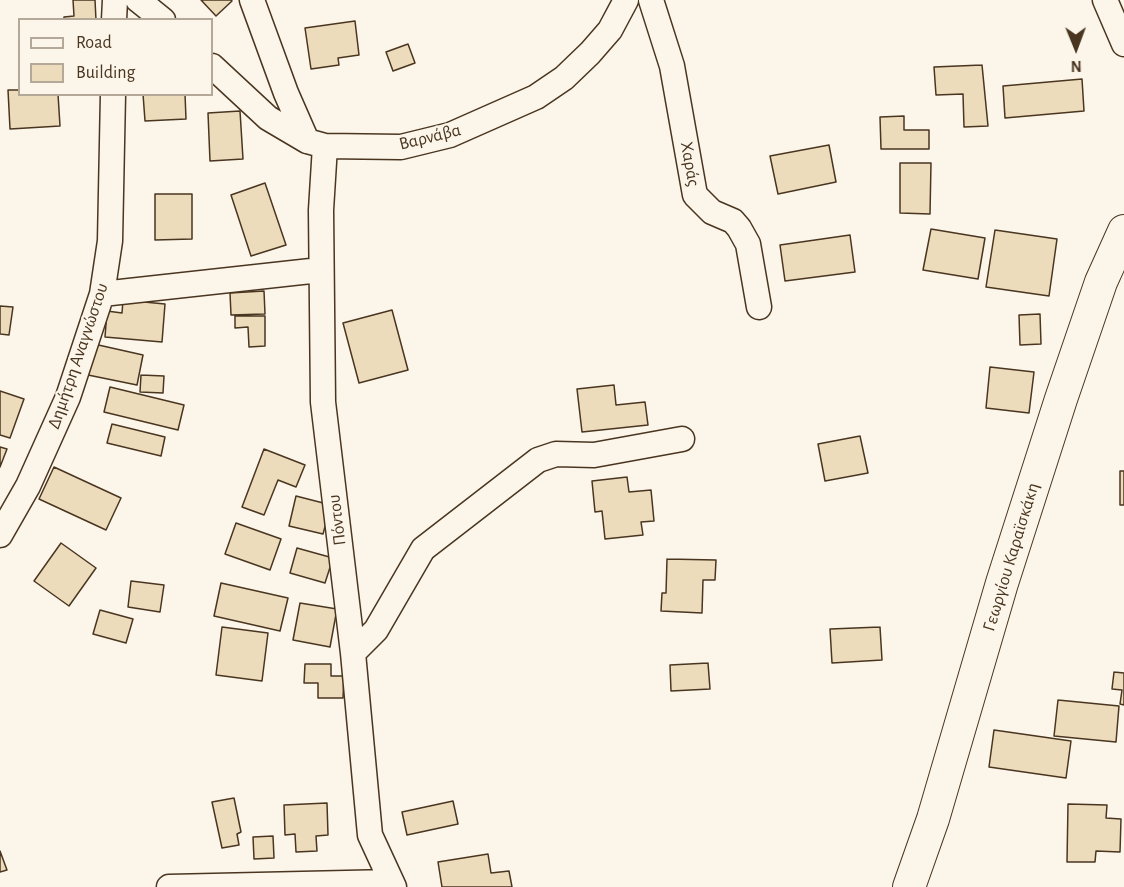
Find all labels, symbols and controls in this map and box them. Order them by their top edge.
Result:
legend [18,18,213,96]
north arrow [1046,18,1106,78]
text: Road [76,34,112,52]
text: N [1071,58,1082,74]
text: Building [76,64,135,82]
street label: Βαρνάβα [397,119,463,155]
street label: Χαράς [675,140,705,188]
street label: Δημήτρη Αναγνώστου [43,280,113,432]
street label: Γεωργίου Καραϊσκάκη [978,480,1044,634]
street label: Πόντου [323,493,351,547]

